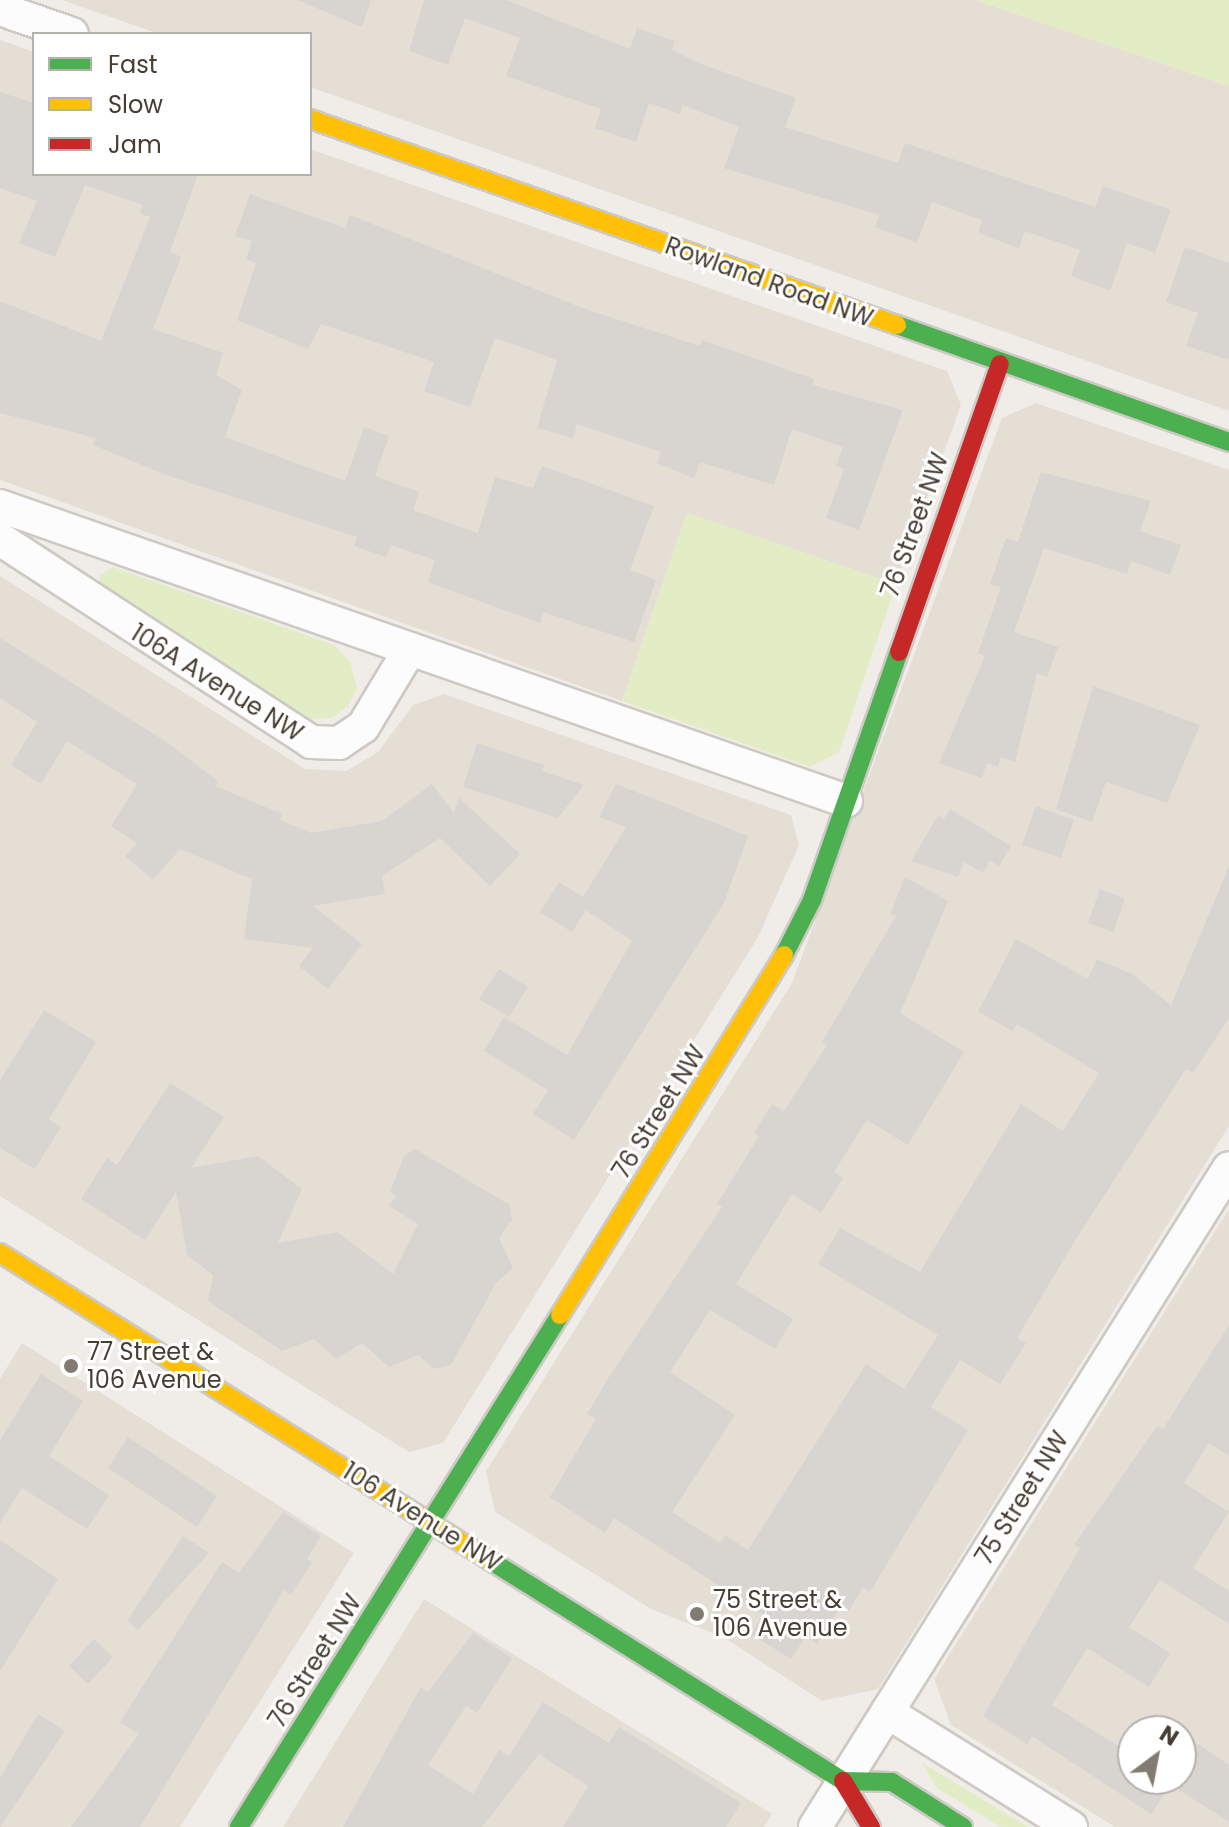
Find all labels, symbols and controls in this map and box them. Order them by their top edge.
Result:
legend [32,32,312,176]
text: Fast [108,48,158,81]
text: Slow [108,88,163,121]
text: Jam [108,128,162,161]
street label: Rowland Road NW [661,231,877,333]
street label: 76 Street NW [876,449,954,601]
street label: 106A Avenue NW [126,618,308,748]
street label: 76 Street NW [607,1040,711,1184]
place label: 77 Street & 106 Avenue [87,1338,222,1394]
marker: 77 Street & 106 Avenue [62,1357,80,1375]
street label: 75 Street NW [970,1426,1074,1570]
street label: 106 Avenue NW [338,1457,506,1577]
place label: 75 Street & 106 Avenue [713,1586,848,1642]
street label: 76 Street NW [263,1589,367,1733]
marker: 75 Street & 106 Avenue [688,1605,706,1623]
north arrow [1117,1715,1197,1795]
text: N [1154,1718,1184,1753]

